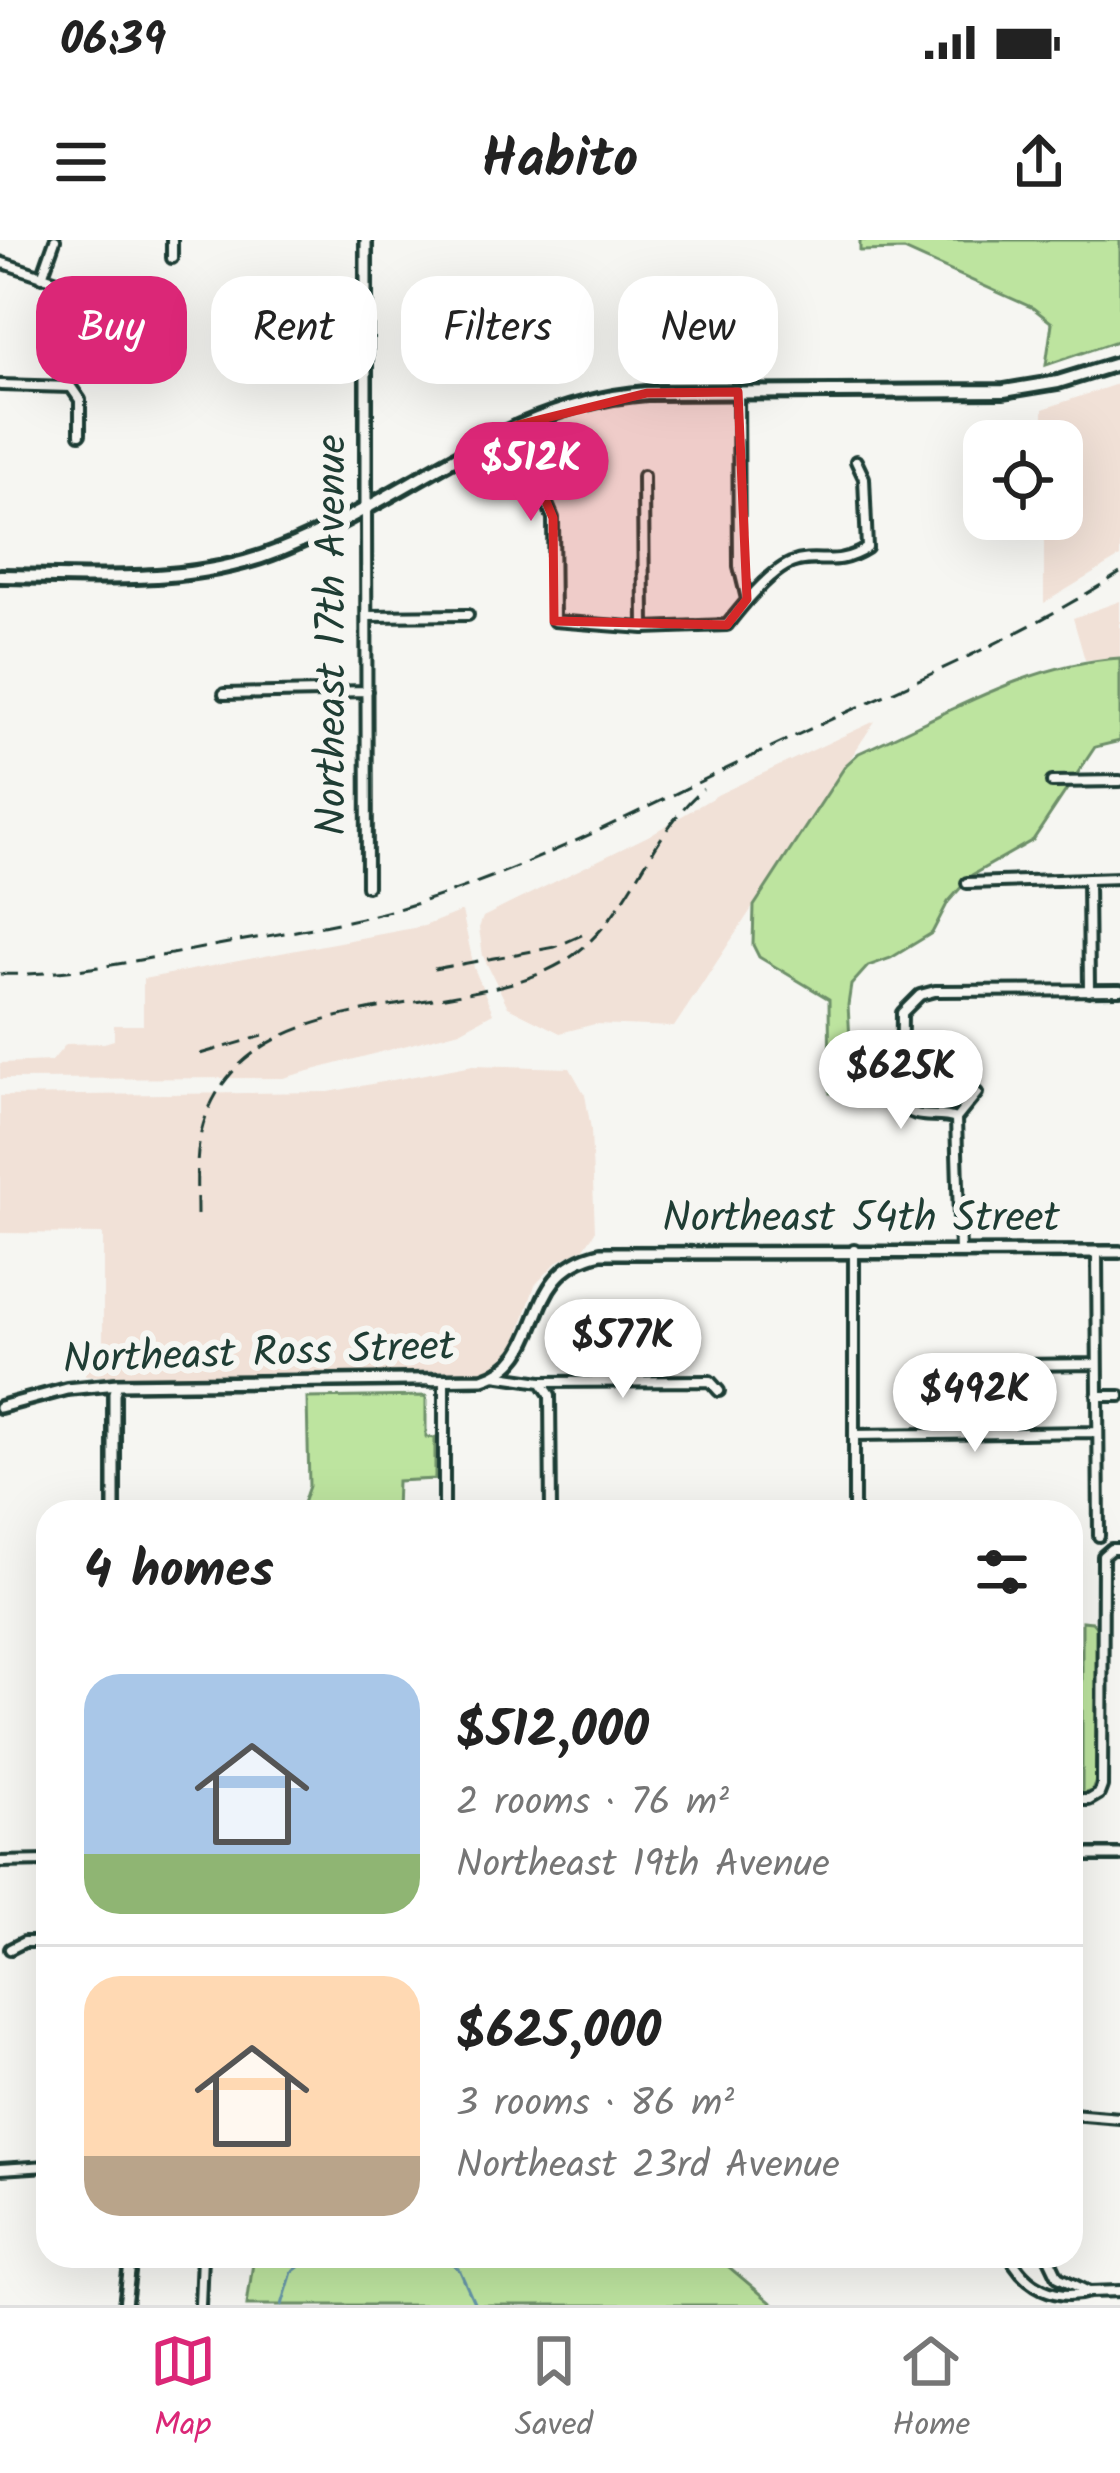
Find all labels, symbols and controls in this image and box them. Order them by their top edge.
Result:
text: 06:39 [60,6,166,78]
text: Habito [482,119,638,205]
icon: menu [48,129,114,195]
icon: share [1006,129,1072,195]
chip: Buy [36,276,187,384]
chip: Rent [211,276,377,384]
chip: Filters [401,276,594,384]
chip: New [618,276,778,384]
map controls [963,420,1083,540]
button: locate [963,420,1083,540]
pin: $512K [447,422,615,524]
text: $512K [481,430,581,492]
street label: Northeast 17th Avenue [300,434,367,836]
pin: $625K [817,1030,985,1132]
text: $625K [846,1038,956,1100]
street label: Northeast 54th Street [662,1186,1061,1253]
pin: $577K [539,1299,707,1401]
text: $577K [571,1307,675,1369]
street label: Northeast Ross Street [62,1314,457,1394]
pin: $492K [891,1353,1059,1455]
text: $492K [920,1361,1030,1423]
text: 4 homes [84,1532,274,1613]
icon: filters [969,1539,1035,1605]
text: $512,000 [456,1692,649,1773]
icon: home [180,1722,324,1866]
text: 2 rooms · 76 m² [456,1773,729,1835]
text: Northeast 19th Avenue [456,1835,830,1897]
text: $625,000 [456,1993,661,2074]
icon: home [180,2024,324,2168]
text: 3 rooms · 86 m² [456,2074,734,2136]
text: Northeast 23rd Avenue [456,2136,840,2198]
tab: Map [150,2328,216,2453]
tab: Saved [515,2328,593,2453]
tab: Home [892,2328,970,2453]

